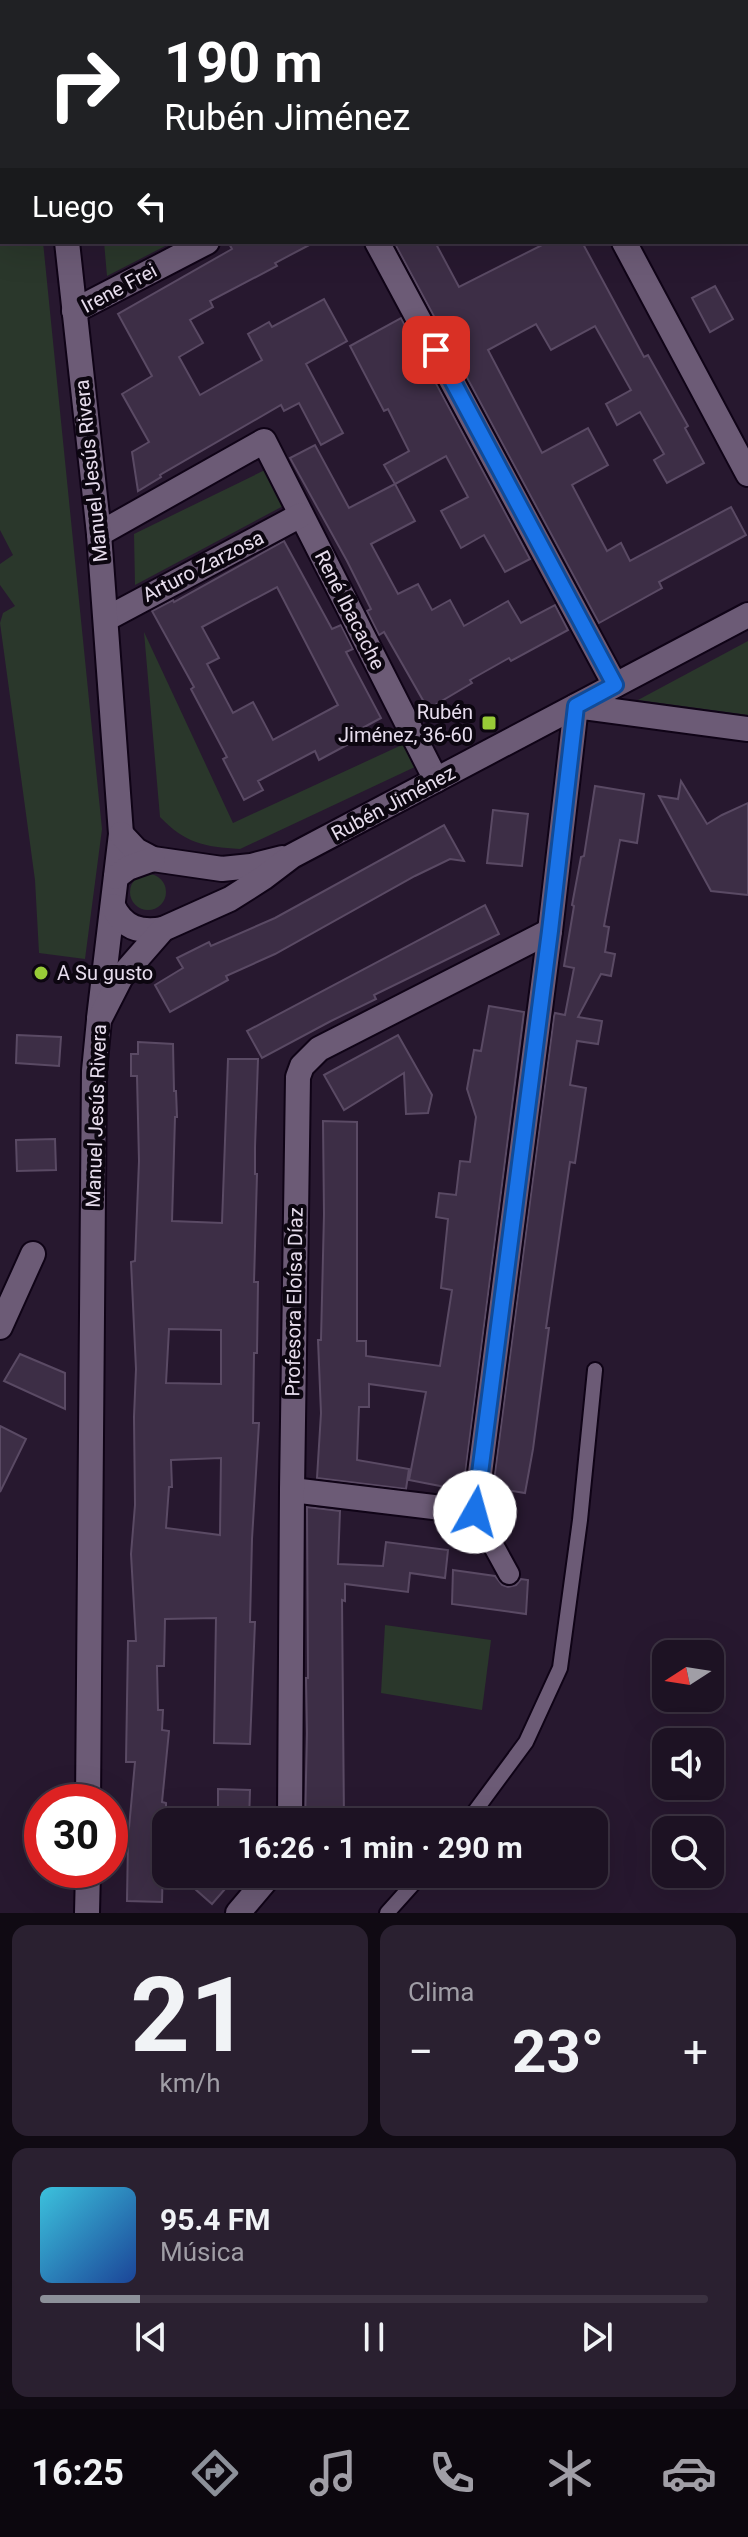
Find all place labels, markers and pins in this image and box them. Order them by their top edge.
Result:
pin [402,316,470,384]
place label: Rubén Jiménez, 36-60 [338,700,473,747]
marker: Rubén Jiménez, 36-60 [480,714,498,732]
place label: A Su gusto [57,961,153,985]
marker: A Su gusto [32,964,50,982]

